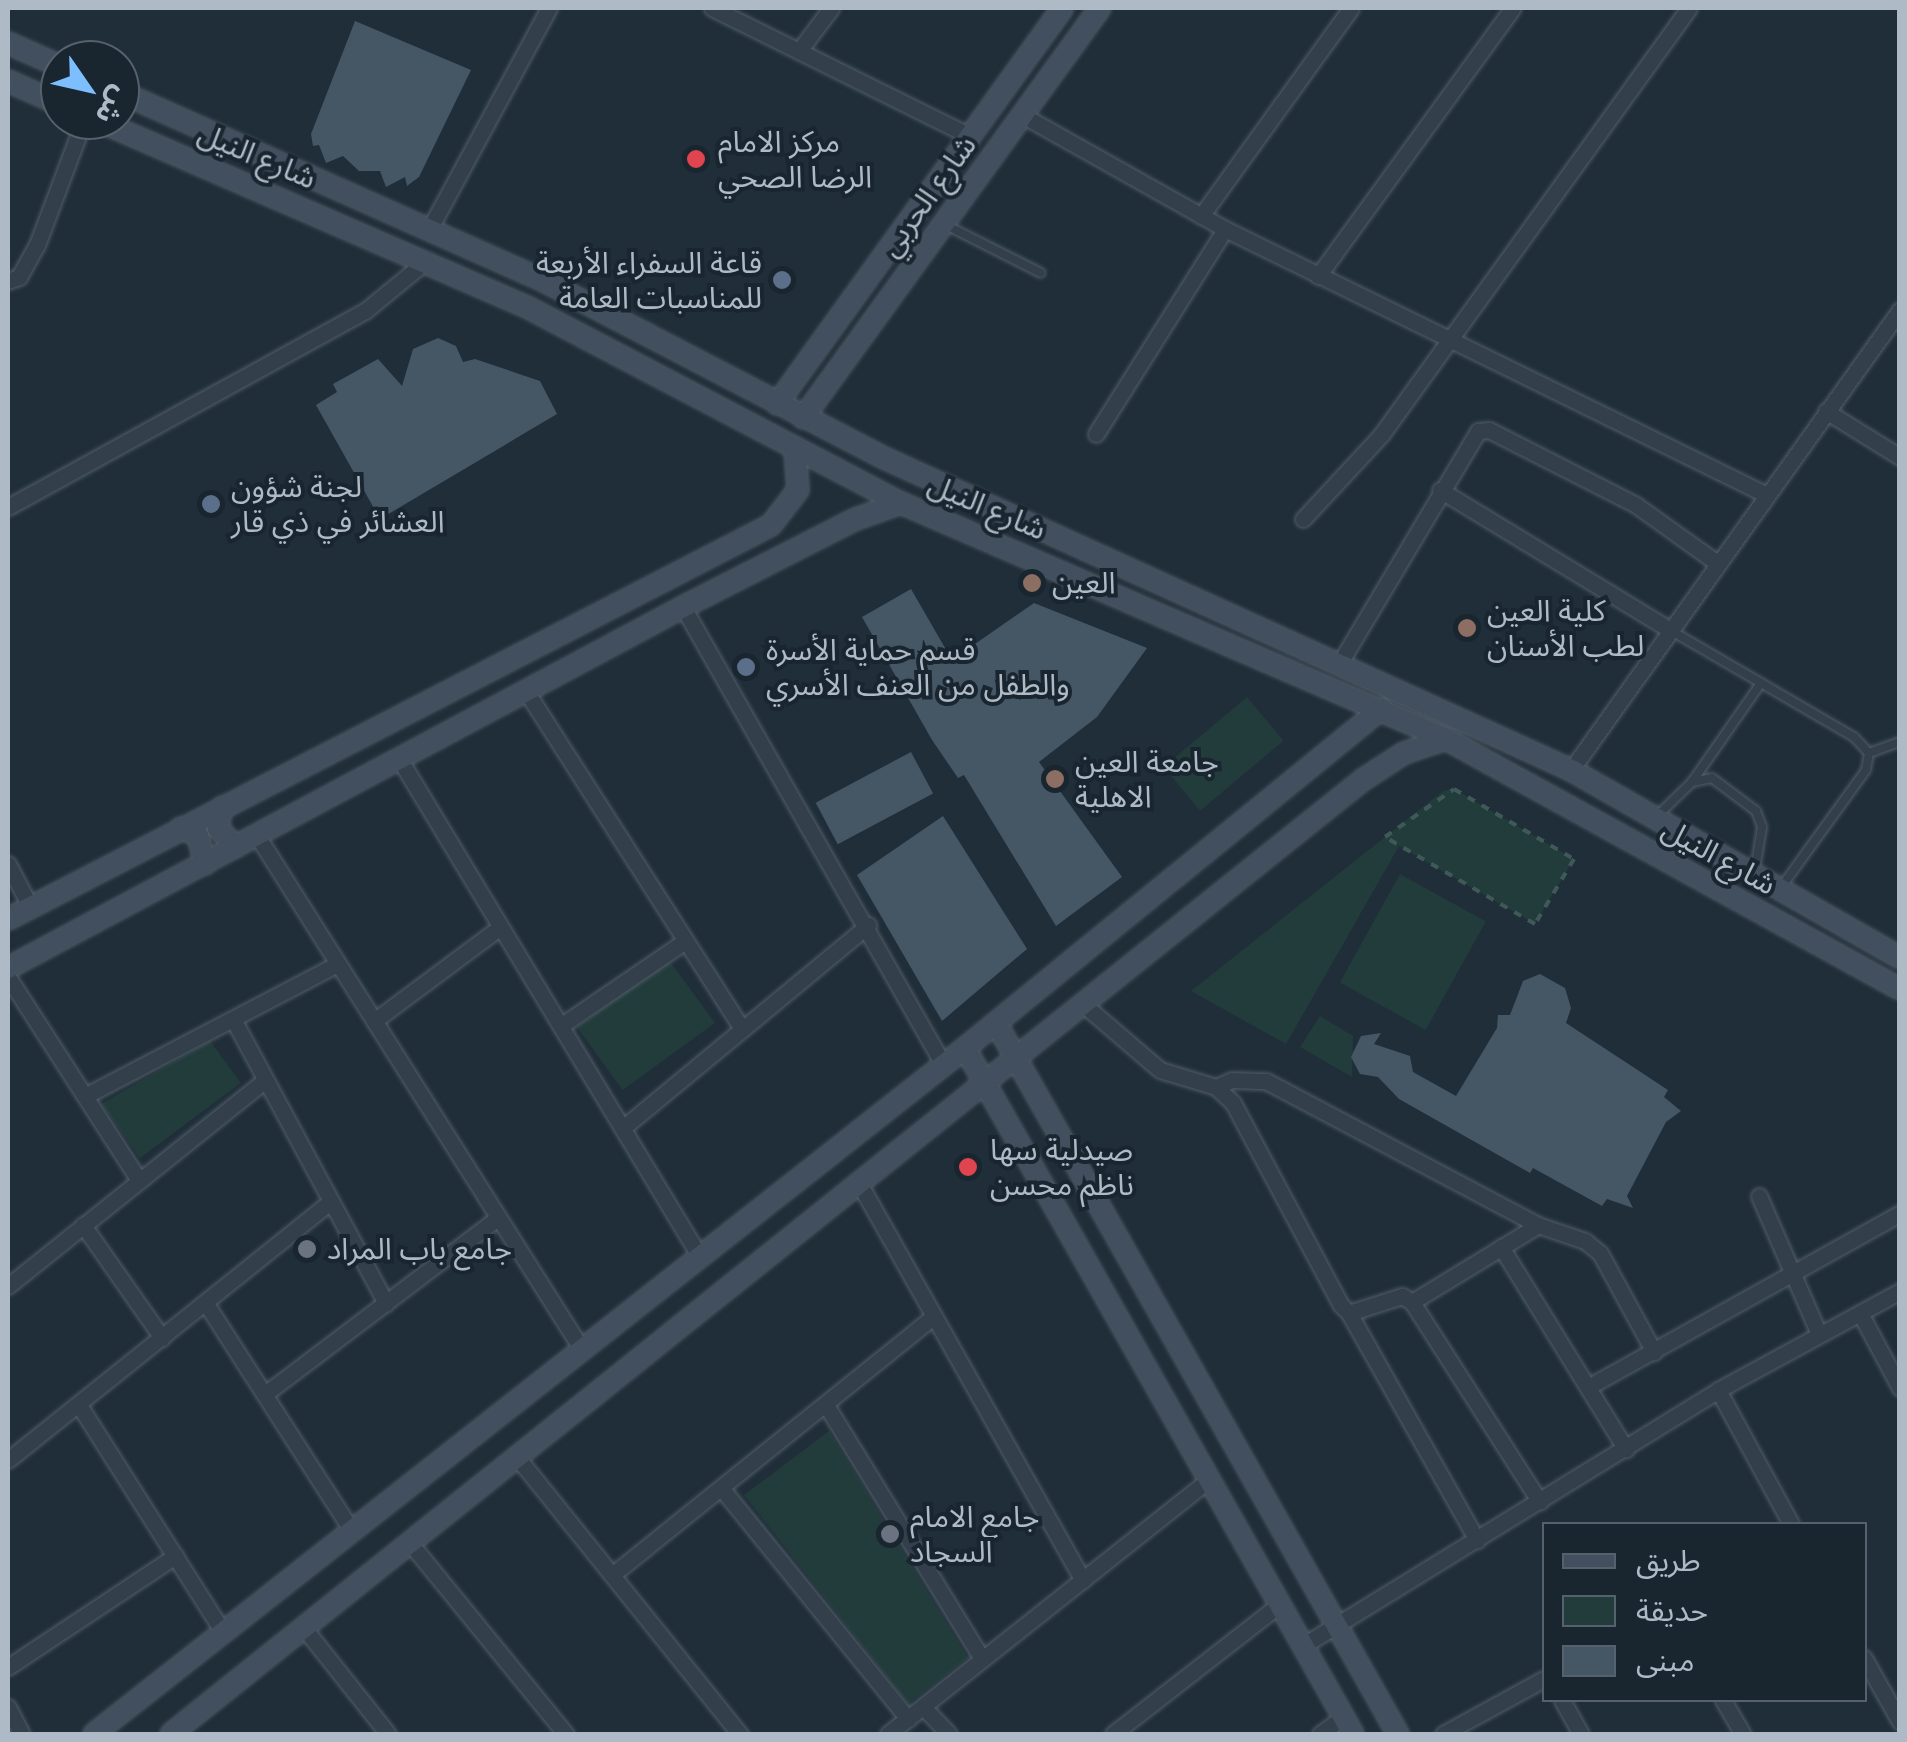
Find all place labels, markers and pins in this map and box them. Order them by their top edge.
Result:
place label: مركز الامام الرضا الصحي [718,124,872,194]
marker: مركز الامام الرضا الصحي [683,146,709,172]
place label: قاعة السفراء الأربعة للمناسبات العامة [536,245,762,316]
marker: قاعة السفراء الأربعة للمناسبات العامة [771,269,793,291]
place label: لجنة شؤون العشائر في ذي قار [231,469,445,540]
marker: لجنة شؤون العشائر في ذي قار [200,493,222,515]
place label: العين [1052,565,1116,601]
marker: العين [1021,572,1043,594]
place label: كلية العين لطب الأسنان [1487,593,1644,664]
marker: كلية العين لطب الأسنان [1456,617,1478,639]
place label: قسم حماية الأسرة والطفل من العنف الأسري [766,632,1070,702]
marker: قسم حماية الأسرة والطفل من العنف الأسري [735,656,757,678]
place label: جامعة العين الاهلية [1075,744,1219,814]
marker: جامعة العين الاهلية [1044,768,1066,790]
place label: صيدلية سها ناظم محسن [990,1132,1134,1202]
marker: صيدلية سها ناظم محسن [955,1154,981,1180]
place label: جامع باب المراد [327,1231,512,1267]
marker: جامع باب المراد [296,1238,318,1260]
place label: جامع الامام السجاد [910,1499,1039,1570]
marker: جامع الامام السجاد [879,1523,901,1545]

